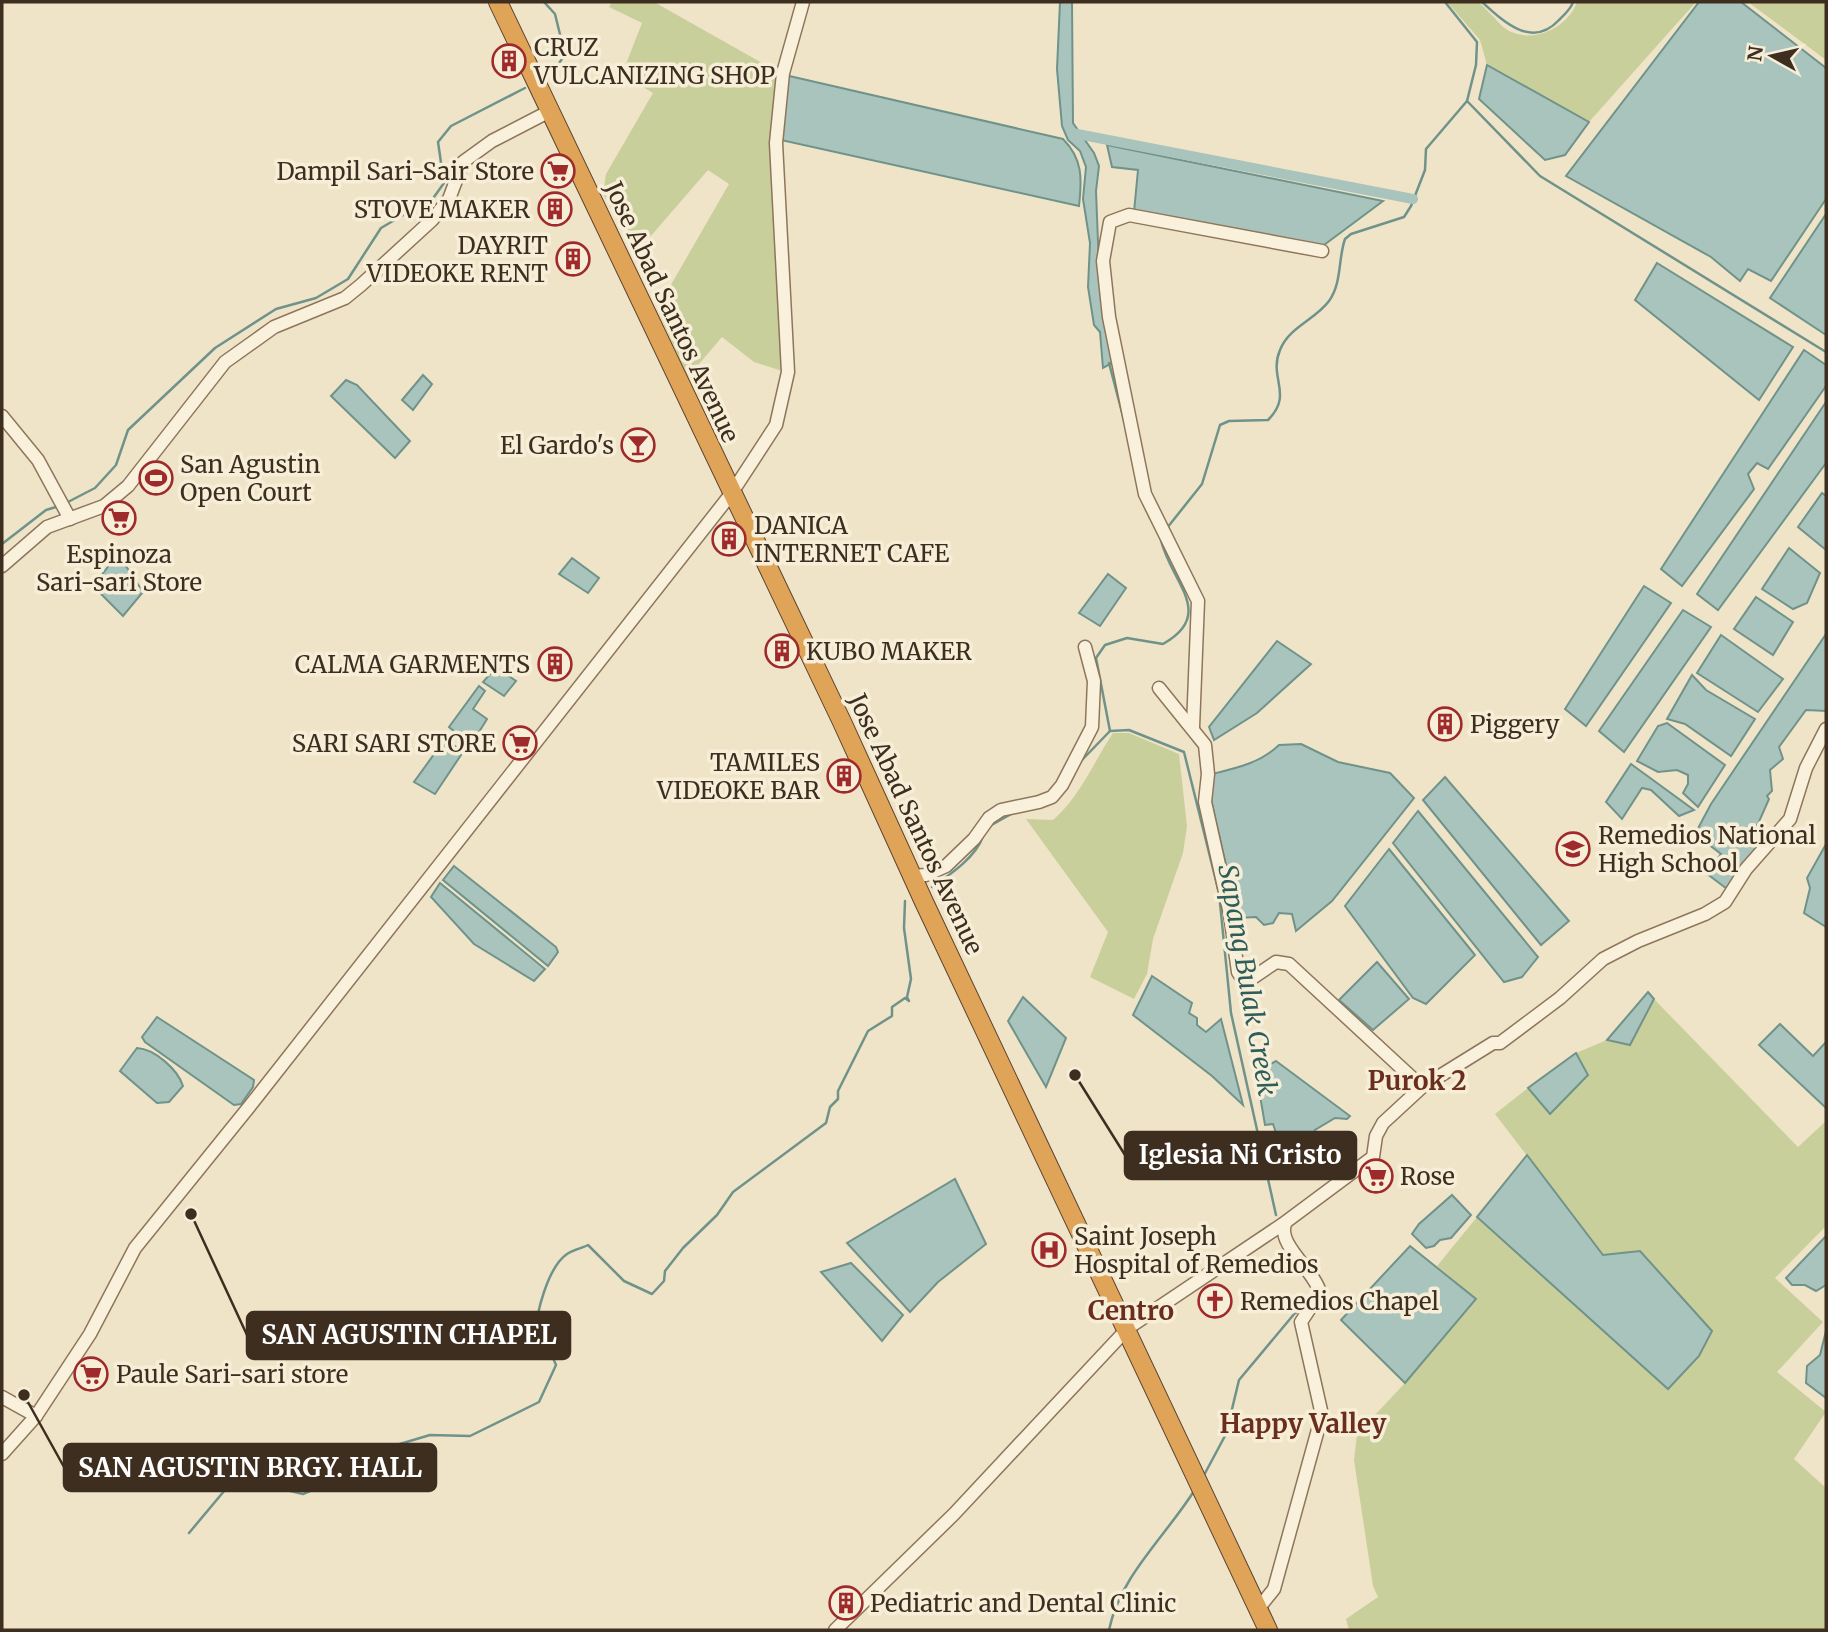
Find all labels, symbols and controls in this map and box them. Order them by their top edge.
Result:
north arrow [1737,21,1807,91]
place label: CRUZ VULCANIZING SHOP [533,32,775,91]
building icon: CRUZ VULCANIZING SHOP [490,42,528,80]
text: N [1742,45,1768,63]
supermarket icon: Dampil Sari-Sair Store [539,152,577,190]
place label: Dampil Sari-Sair Store [276,156,534,187]
street label: Jose Abad Santos Avenue [597,176,746,447]
building icon: STOVE MAKER [536,190,574,228]
place label: STOVE MAKER [354,194,530,225]
place label: DAYRIT VIDEOKE RENT [366,230,548,289]
building icon: DAYRIT VIDEOKE RENT [554,240,592,278]
bar icon: El Gardo's [619,426,657,464]
place label: El Gardo's [500,430,614,461]
place label: San Agustin Open Court [180,449,321,508]
sports icon: San Agustin Open Court [137,459,175,497]
supermarket icon: Espinoza Sari-sari Store [100,499,138,537]
place label: DANICA INTERNET CAFE [754,510,950,569]
building icon: DANICA INTERNET CAFE [710,520,748,558]
place label: Espinoza Sari-sari Store [36,539,202,598]
building icon: KUBO MAKER [763,632,801,670]
place label: KUBO MAKER [806,636,972,667]
building icon: CALMA GARMENTS [536,645,574,683]
place label: CALMA GARMENTS [295,649,530,680]
street label: Jose Abad Santos Avenue [841,688,990,959]
building icon: Piggery [1426,705,1464,743]
place label: Piggery [1470,709,1559,740]
supermarket icon: SARI SARI STORE [501,724,539,762]
place label: SARI SARI STORE [292,728,497,759]
place label: TAMILES VIDEOKE BAR [656,747,820,806]
building icon: TAMILES VIDEOKE BAR [825,757,863,795]
place label: Remedios National High School [1598,820,1816,879]
school or university icon: Remedios National High School [1554,830,1592,868]
water label: Sapang Bulak Creek [1211,862,1285,1098]
district label: Purok 2 [1367,1064,1467,1097]
callout: Iglesia Ni Cristo [1125,1132,1356,1179]
text: Iglesia Ni Cristo [1139,1138,1341,1171]
supermarket icon: Rose [1357,1157,1395,1195]
place label: Rose [1400,1161,1455,1192]
place label: Saint Joseph Hospital of Remedios [1074,1221,1319,1280]
hospital icon: Saint Joseph Hospital of Remedios [1030,1231,1068,1269]
church icon: Remedios Chapel [1196,1282,1234,1320]
place label: Remedios Chapel [1240,1286,1439,1317]
district label: Centro [1088,1294,1174,1327]
callout: SAN AGUSTIN CHAPEL [247,1312,570,1359]
text: SAN AGUSTIN CHAPEL [261,1318,557,1351]
supermarket icon: Paule Sari-sari store [72,1355,110,1393]
place label: Paule Sari-sari store [116,1359,348,1390]
district label: Happy Valley [1220,1407,1387,1440]
callout: SAN AGUSTIN BRGY. HALL [64,1444,436,1491]
text: SAN AGUSTIN BRGY. HALL [78,1451,423,1484]
building icon: Pediatric and Dental Clinic [827,1584,865,1622]
place label: Pediatric and Dental Clinic [870,1588,1176,1619]

